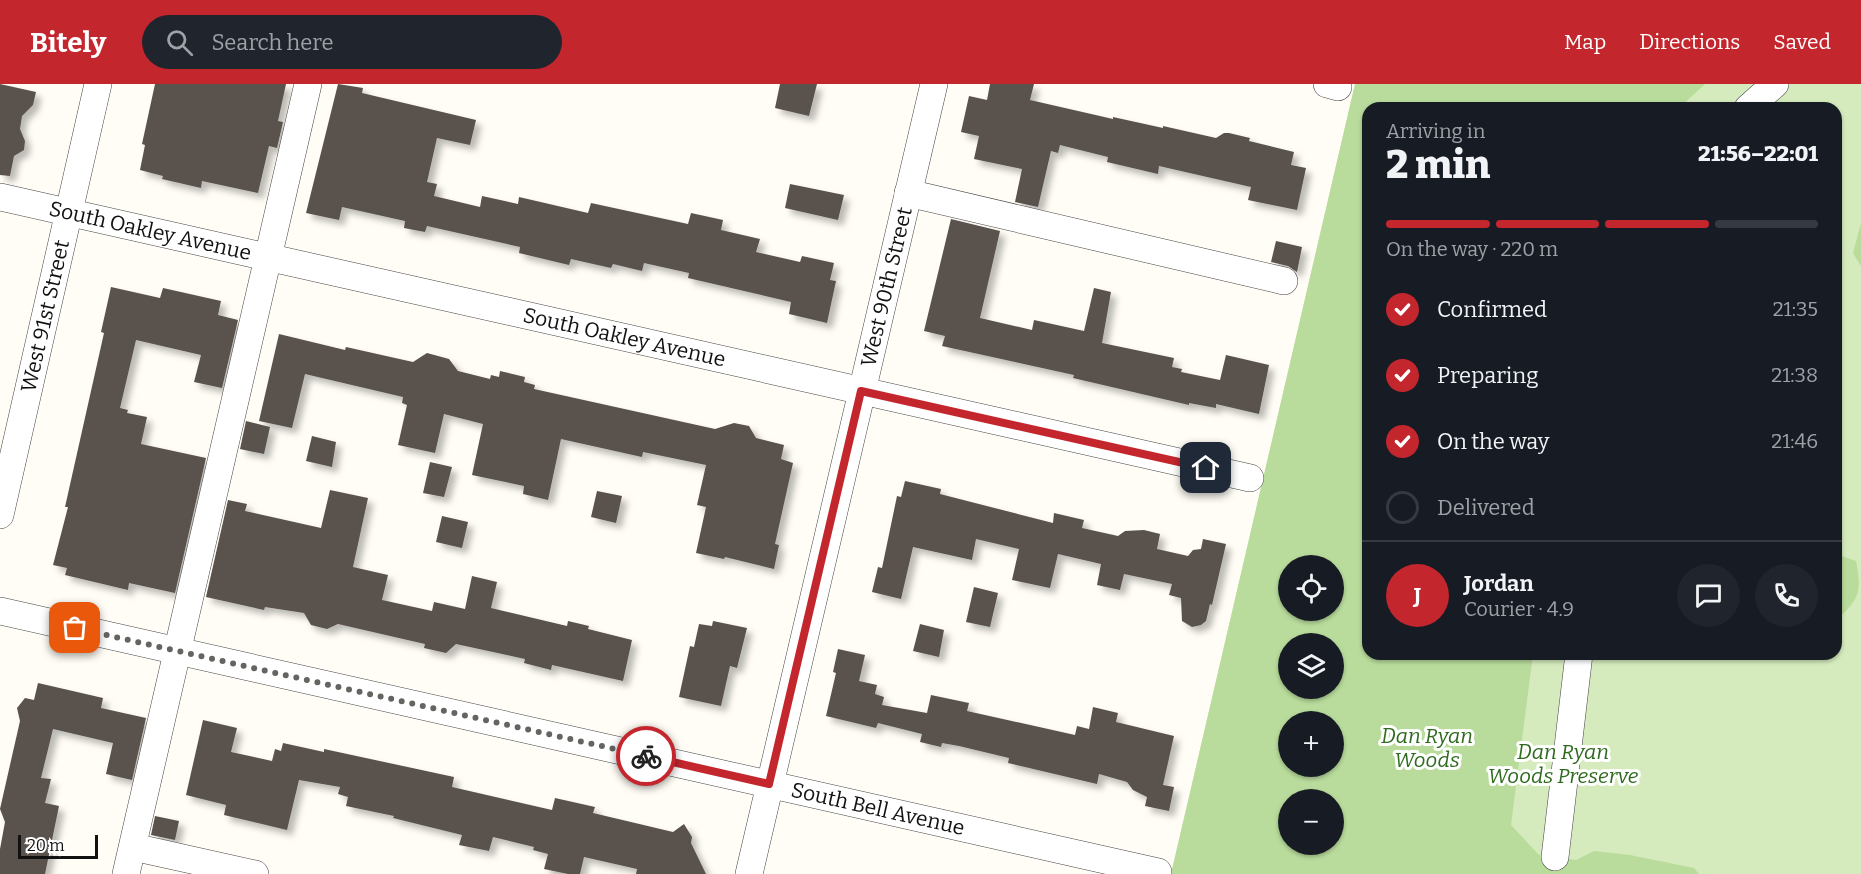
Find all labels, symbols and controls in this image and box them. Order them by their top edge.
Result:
search box [142,15,562,69]
text: Bitely [30,26,106,59]
icon: search [163,26,196,59]
text: Search here [211,29,334,56]
text: Map [1564,29,1606,55]
text: Directions [1639,29,1740,55]
text: Saved [1773,29,1831,55]
text: Arriving in [1386,119,1485,143]
text: 21:56–22:01 [1698,140,1818,167]
text: 2 min [1386,142,1490,188]
street label: South Oakley Avenue [47,195,254,266]
street label: West 90th Street [855,204,918,369]
street label: West 91st Street [15,237,75,395]
text: On the way · 220 m [1386,237,1558,261]
icon: check [1386,293,1419,326]
text: Confirmed [1437,296,1547,323]
text: 21:35 [1773,297,1818,321]
street label: South Oakley Avenue [521,302,728,373]
icon: check [1386,359,1419,392]
text: Preparing [1437,362,1539,389]
text: 21:38 [1771,363,1818,387]
icon: check [1386,425,1419,458]
text: On the way [1437,428,1549,455]
text: 21:46 [1771,429,1818,453]
pin [1180,442,1231,493]
icon: home [1189,451,1222,484]
text: Delivered [1437,494,1535,521]
map controls [1278,555,1344,855]
button: locate [1278,555,1344,621]
button: chat [1677,564,1740,627]
button: phone [1755,564,1818,627]
text: Jordan [1464,570,1534,597]
text: J [1414,582,1421,609]
text: Courier · 4.9 [1464,597,1574,621]
pin [49,602,100,653]
icon: bag [58,611,91,644]
button: layers [1278,633,1344,699]
button: + [1278,711,1344,777]
park label: Dan Ryan Woods [1381,723,1473,773]
courier [616,726,676,786]
park label: Dan Ryan Woods Preserve [1488,739,1639,789]
icon: bike [630,740,663,773]
street label: South Bell Avenue [789,777,967,841]
button: − [1278,789,1344,855]
scale bar [18,832,98,860]
text: 20 m [27,836,64,855]

